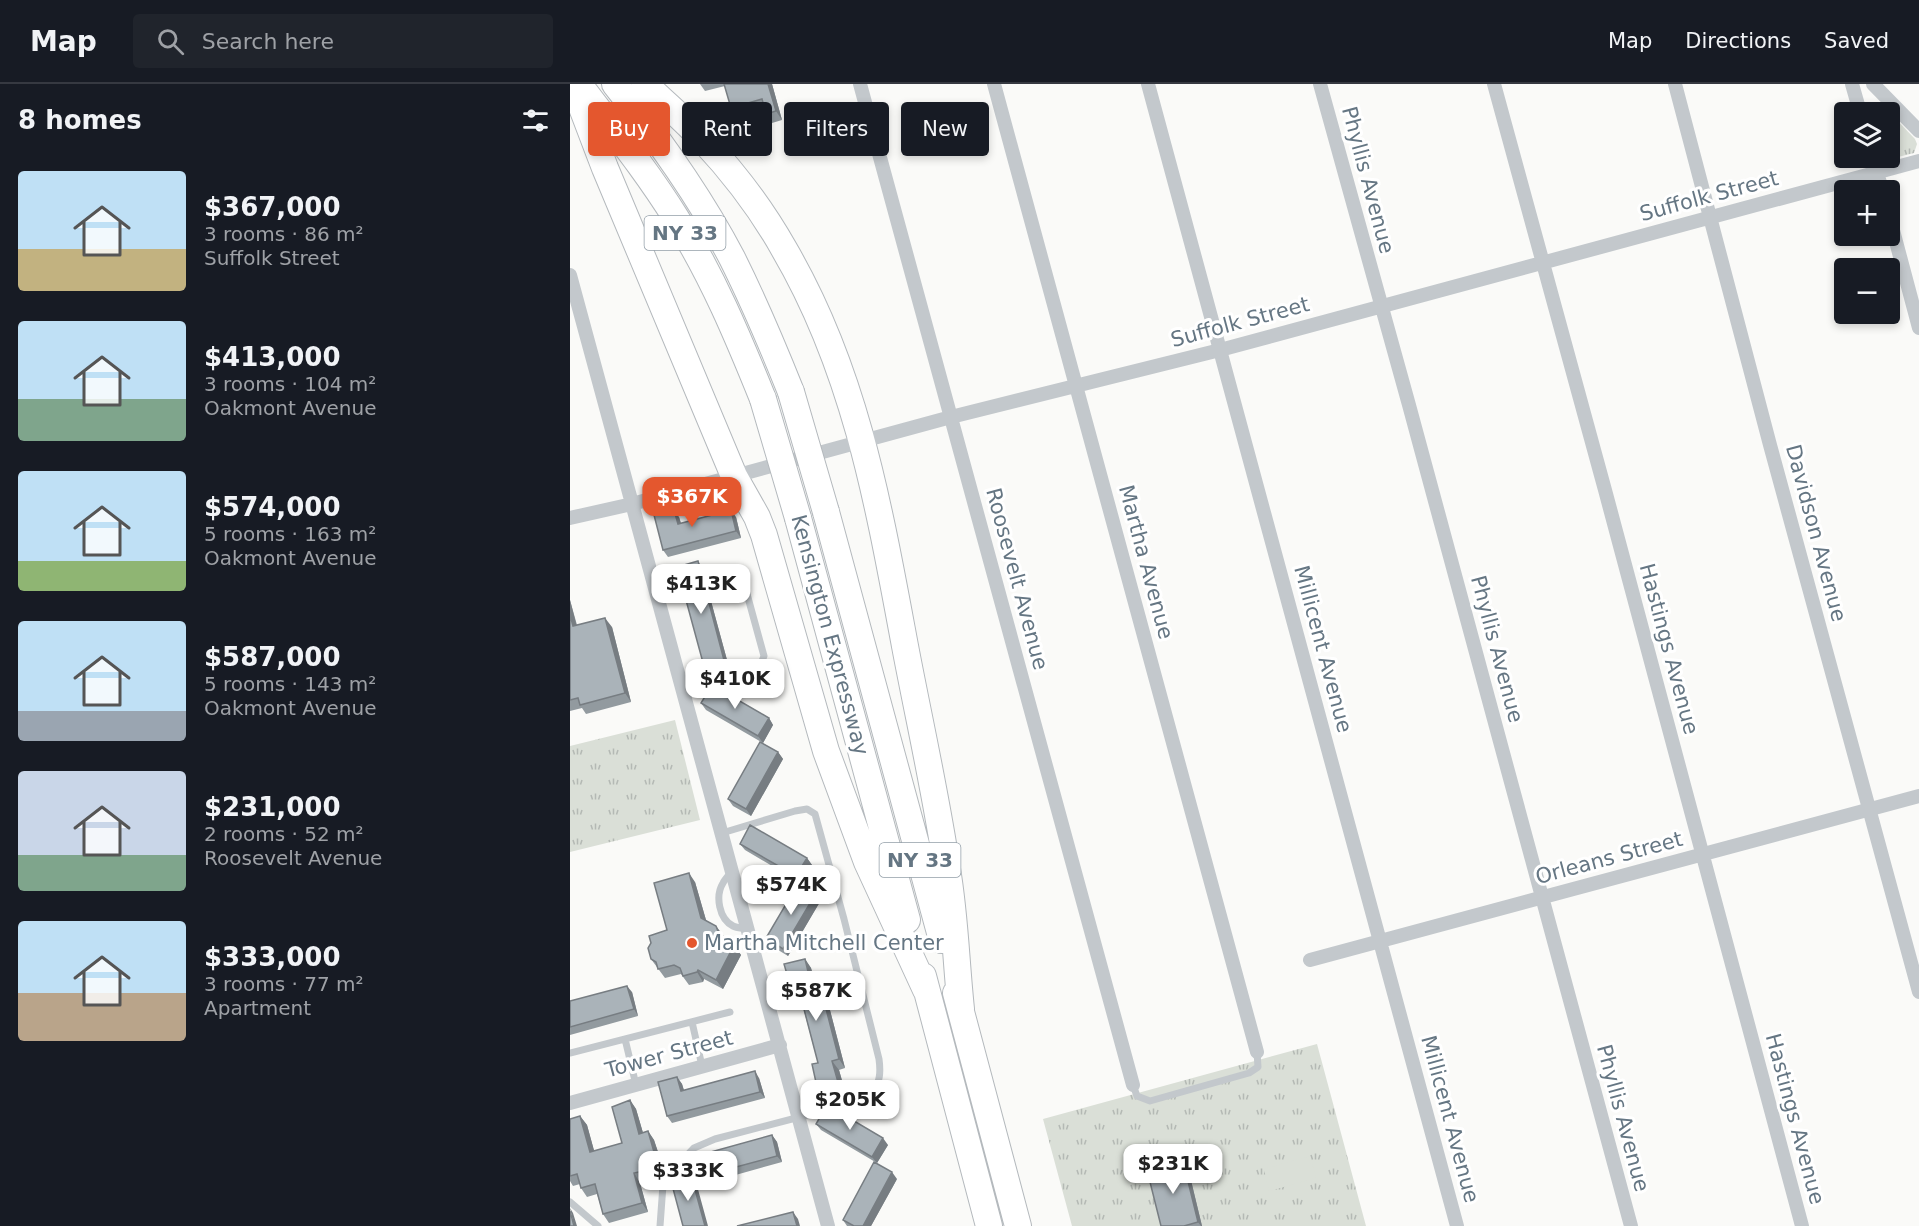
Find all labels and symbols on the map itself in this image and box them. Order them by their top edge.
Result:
street label: Phyllis Avenue [1337,104,1399,256]
street label: Suffolk Street [1637,166,1781,226]
road number: NY 33 [644,216,726,250]
street label: Suffolk Street [1168,292,1312,352]
street label: Davidson Avenue [1781,442,1851,624]
pin: $367K [650,477,734,528]
street label: Martha Avenue [1114,482,1178,642]
street label: Roosevelt Avenue [981,485,1053,673]
street label: Kensington Expressway [786,512,874,758]
street label: Hastings Avenue [1635,561,1703,737]
street label: Millicent Avenue [1289,563,1357,735]
pin: $413K [659,564,743,615]
street label: Phyllis Avenue [1466,573,1528,725]
pin: $410K [693,659,777,710]
street label: Orleans Street [1533,827,1685,889]
road number: NY 33 [880,843,961,877]
pin: $574K [749,865,833,916]
place label: Martha Mitchell Center [704,931,944,955]
marker: Martha Mitchell Center [685,936,699,950]
pin: $587K [774,971,858,1022]
street label: Tower Street [602,1025,736,1083]
street label: Hastings Avenue [1761,1031,1829,1207]
street label: Millicent Avenue [1416,1033,1484,1205]
street label: Phyllis Avenue [1592,1042,1654,1194]
pin: $205K [808,1080,892,1131]
pin: $231K [1131,1144,1215,1195]
pin: $333K [646,1151,730,1202]

